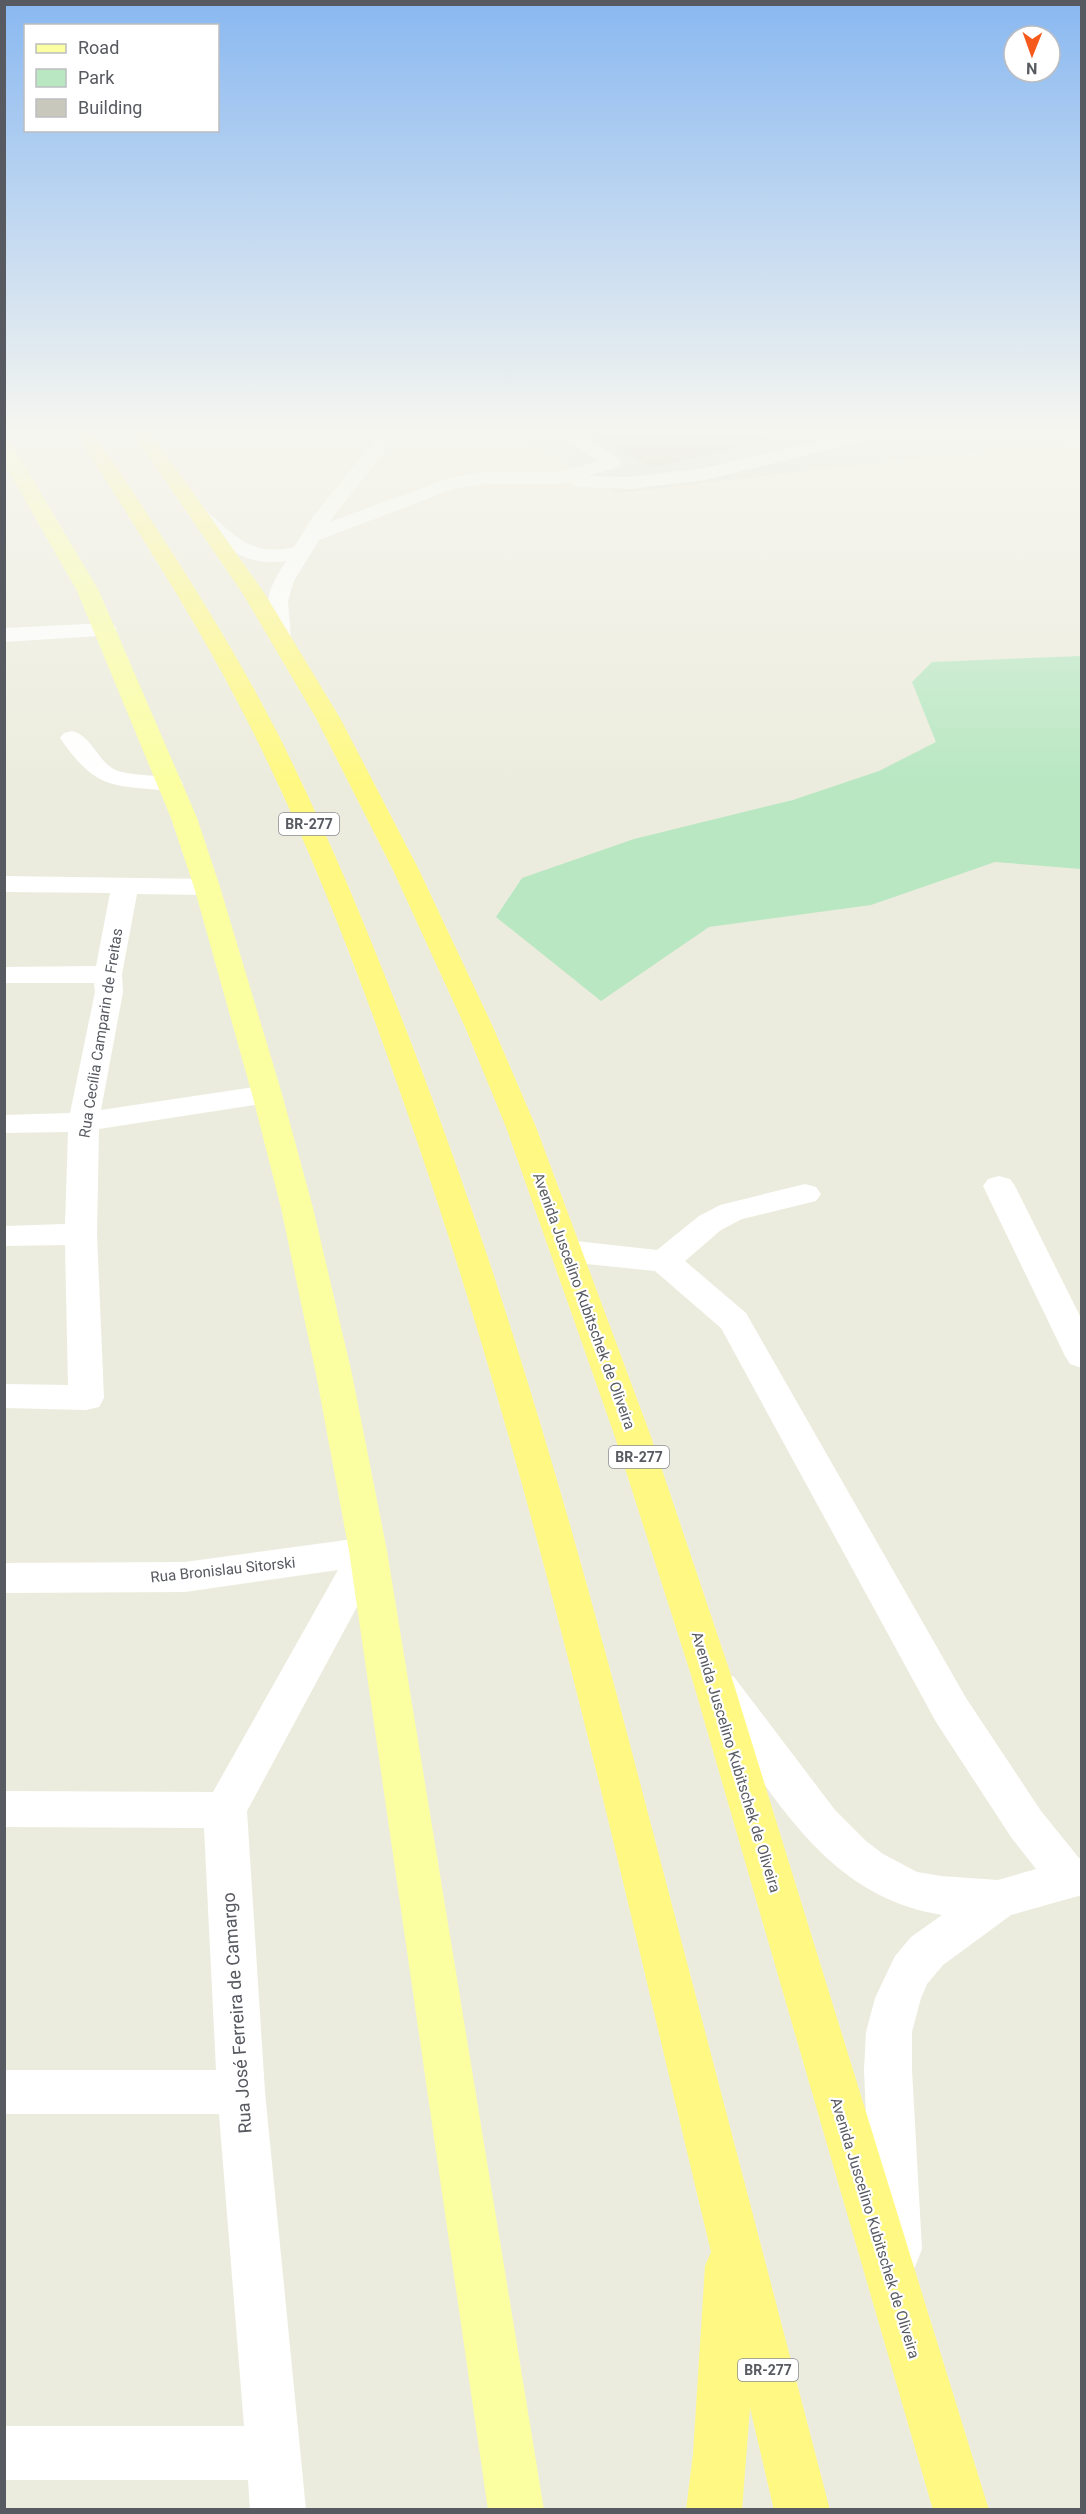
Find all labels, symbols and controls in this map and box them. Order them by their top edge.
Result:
legend [24,24,219,132]
north arrow [1002,24,1062,84]
text: Road [78,37,119,58]
text: N [1026,59,1038,78]
text: Park [78,67,115,88]
text: Building [78,97,142,118]
road number: BR-277 [279,813,339,835]
street label: Rua Cecília Camparin de Freitas [76,927,126,1139]
street label: Avenida Juscelino Kubitschek de Oliveira [529,1170,639,1432]
road number: BR-277 [609,1446,669,1468]
street label: Rua Bronislau Sitorski [150,1553,296,1587]
street label: Avenida Juscelino Kubitschek de Oliveira [688,1629,784,1895]
street label: Rua José Ferreira de Camargo [218,1892,255,2134]
street label: Avenida Juscelino Kubitschek de Oliveira [827,2095,923,2361]
road number: BR-277 [738,2359,798,2381]

